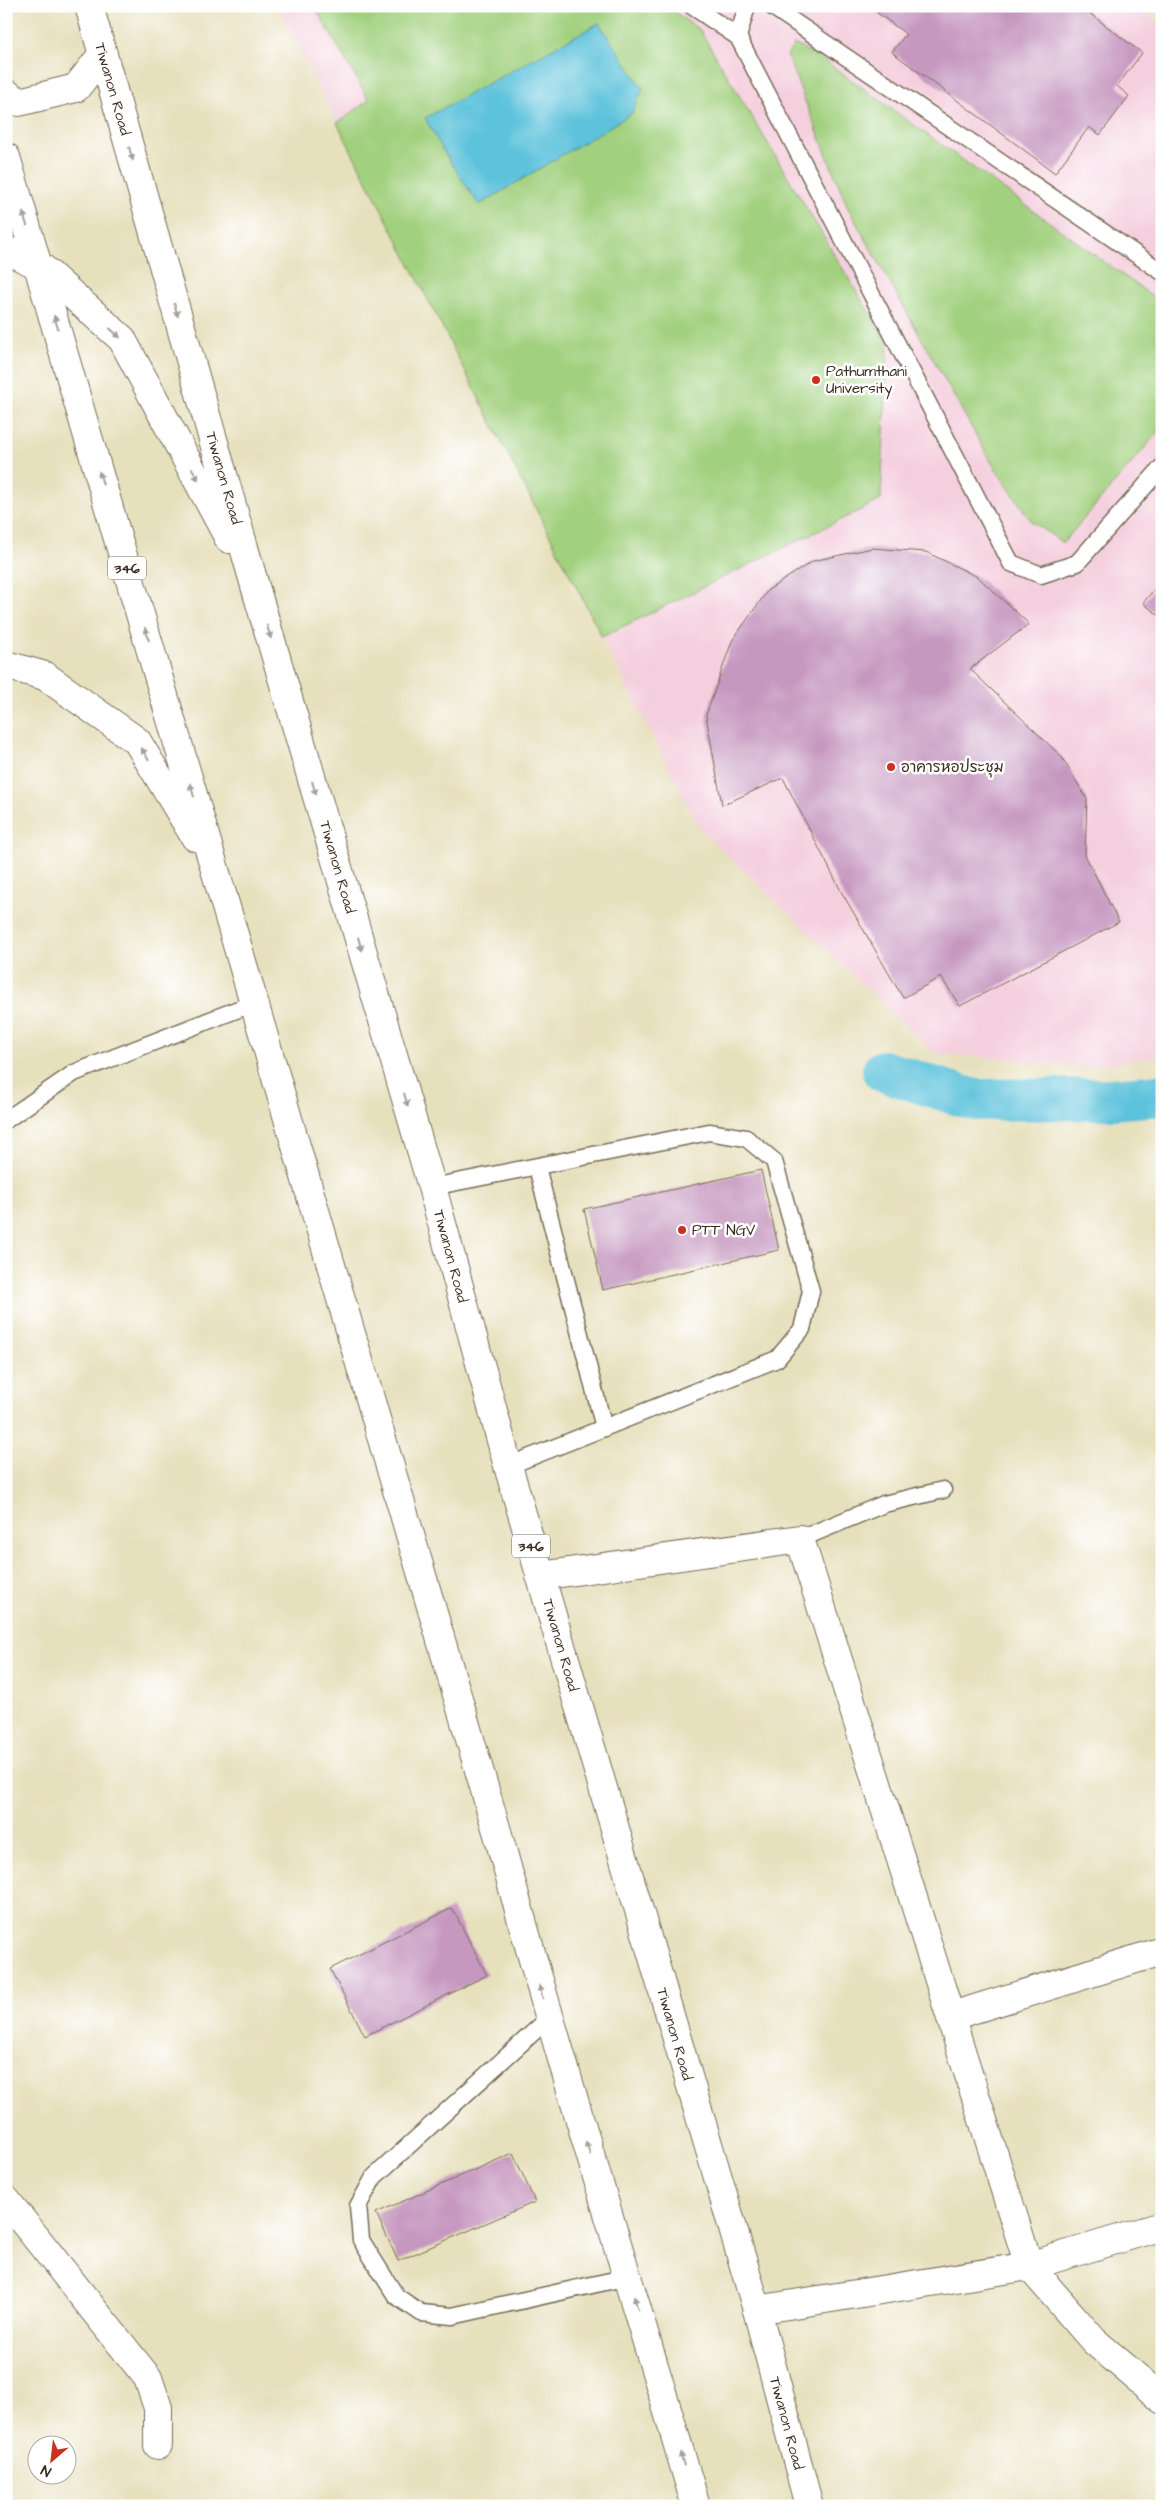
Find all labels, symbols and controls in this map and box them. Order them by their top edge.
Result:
street label: Tiwanon Road [89,40,136,138]
one-way arrow [128,147,136,162]
one-way arrow [21,212,29,227]
one-way arrow [172,303,180,318]
one-way arrow [52,315,60,330]
one-way arrow [109,328,122,339]
place label: Pathumthani University [826,361,908,400]
marker: Pathumthani University [810,374,822,386]
street label: Tiwanon Road [200,429,247,527]
one-way arrow [191,467,199,482]
one-way arrow [97,471,105,486]
road number: 346 [108,556,146,580]
one-way arrow [265,625,273,640]
one-way arrow [142,627,150,642]
one-way arrow [140,748,149,761]
place label: อาคารหอประชุม [901,757,1004,778]
marker: อาคารหอประชุม [885,761,897,773]
one-way arrow [311,781,319,796]
one-way arrow [187,783,195,798]
street label: Tiwanon Road [314,818,361,916]
one-way arrow [357,937,365,952]
one-way arrow [403,1093,411,1108]
street label: Tiwanon Road [428,1207,473,1305]
place label: PTT NGV [692,1220,756,1241]
marker: PTT NGV [676,1224,688,1236]
road number: 346 [512,1534,550,1558]
street label: Tiwanon Road [537,1596,584,1694]
one-way arrow [537,1985,545,2000]
street label: Tiwanon Road [651,1985,698,2083]
one-way arrow [584,2140,592,2155]
one-way arrow [632,2295,640,2311]
street label: Tiwanon Road [764,2374,809,2472]
north arrow [28,2434,78,2484]
one-way arrow [677,2451,685,2466]
text: N [38,2460,55,2481]

